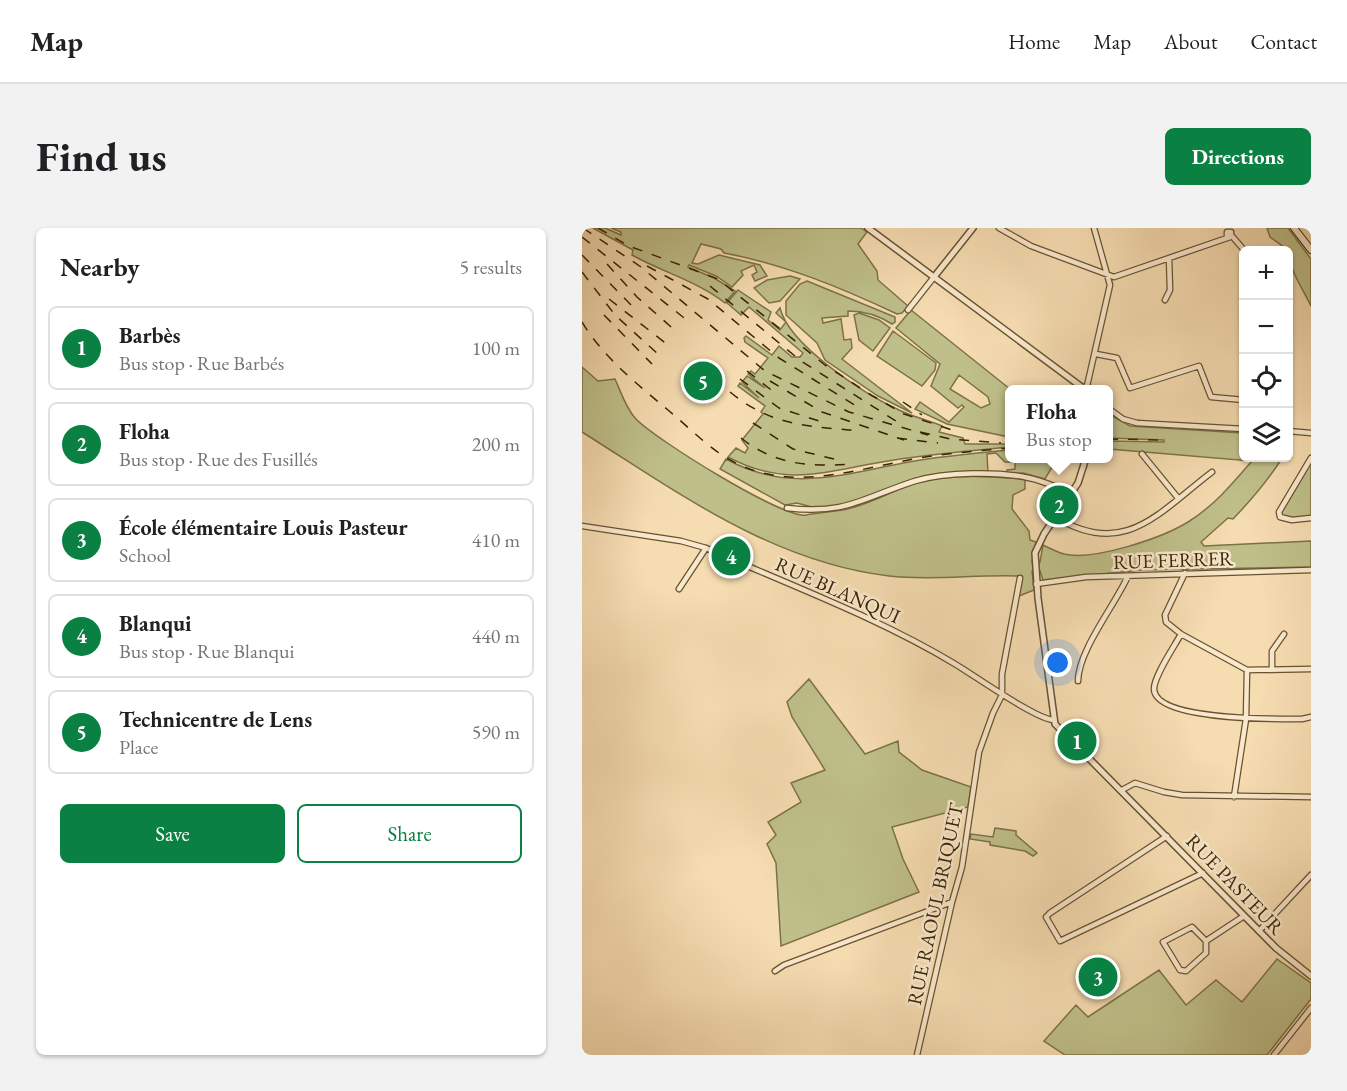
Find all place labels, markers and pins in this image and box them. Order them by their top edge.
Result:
pin: 5 [684,358,722,404]
pin: 2 [1040,482,1078,528]
pin: 4 [712,534,750,578]
pin: 1 [1058,718,1096,764]
pin: 3 [1078,954,1118,999]

